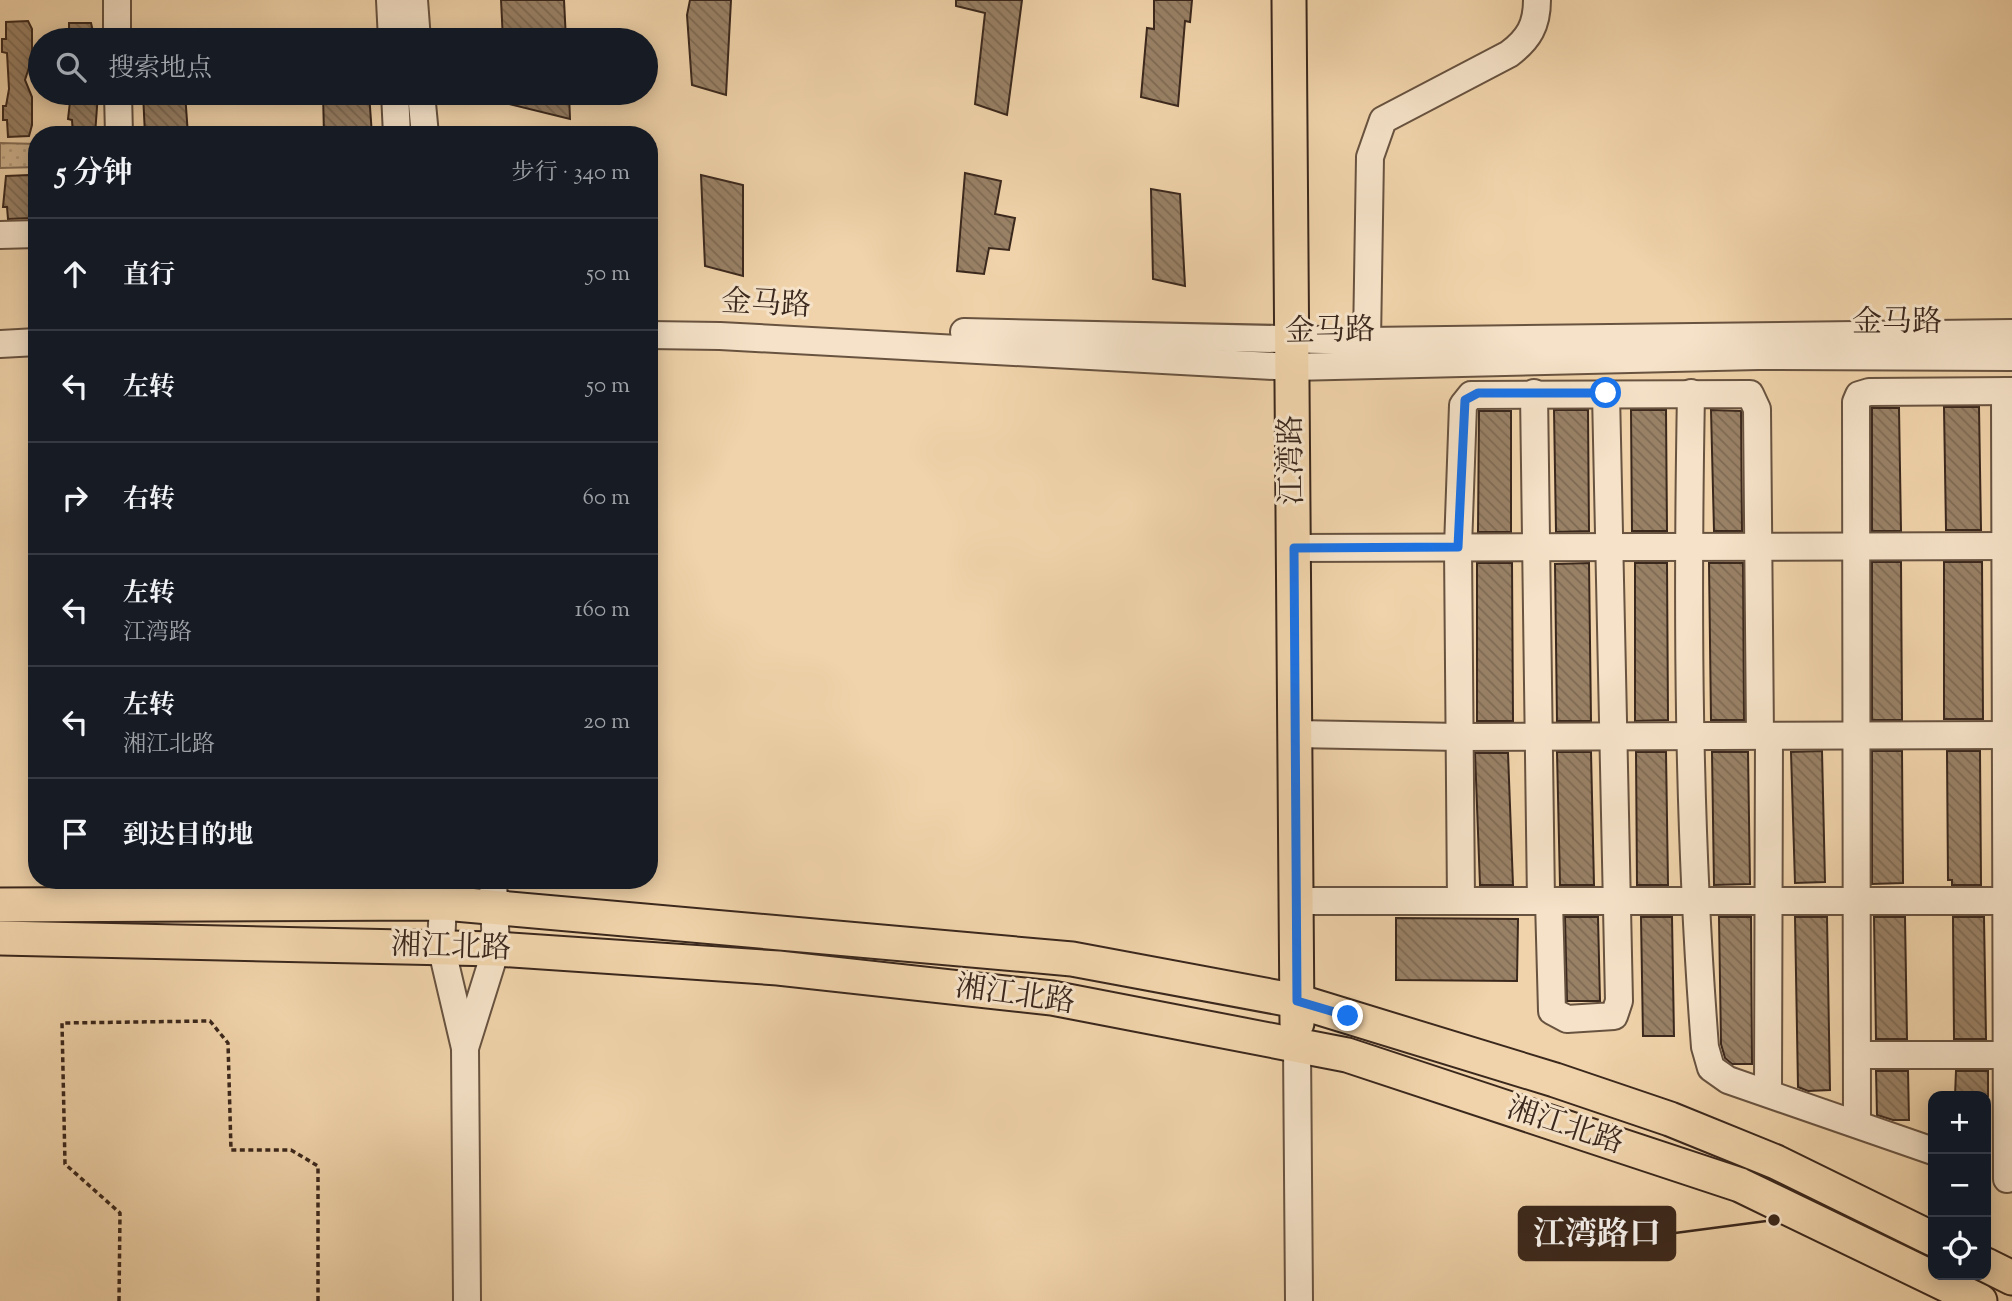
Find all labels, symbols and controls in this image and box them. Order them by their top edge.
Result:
search box [28,28,658,105]
icon: search [52,48,90,86]
text: 搜索地点 [108,51,212,88]
text: 5 分钟 [56,153,133,196]
text: 步行 · 340 m [512,157,630,190]
icon: ahead [56,255,94,293]
text: 直行 [123,258,175,295]
text: 50 m [586,258,630,291]
street label: 金马路 [720,281,812,329]
street label: 金马路 [1852,302,1942,345]
street label: 金马路 [1285,310,1375,354]
icon: left [56,367,94,405]
text: 左转 [123,370,175,407]
text: 50 m [586,370,630,403]
route start [1590,377,1621,408]
street label: 江湾路 [1271,415,1315,505]
icon: right [56,479,94,517]
text: 右转 [123,482,175,519]
text: 60 m [582,482,630,515]
text: 左转 [123,576,175,613]
icon: left [56,591,94,629]
text: 160 m [575,594,630,627]
text: 江湾路 [123,617,192,650]
text: 左转 [123,688,175,725]
icon: left [56,703,94,741]
text: 20 m [583,706,630,739]
text: 湘江北路 [123,729,215,762]
icon: arrive [56,815,94,853]
text: 到达目的地 [123,818,253,855]
street label: 湘江北路 [390,924,512,972]
street label: 湘江北路 [953,966,1077,1026]
route end [1332,1000,1363,1031]
street label: 湘江北路 [1501,1088,1629,1166]
map controls [1928,1091,1991,1280]
button: + [1928,1091,1991,1154]
button: − [1928,1154,1991,1217]
callout: 江湾路口 [1519,1207,1675,1260]
text: 江湾路口 [1533,1213,1661,1259]
button: locate [1928,1217,1991,1280]

